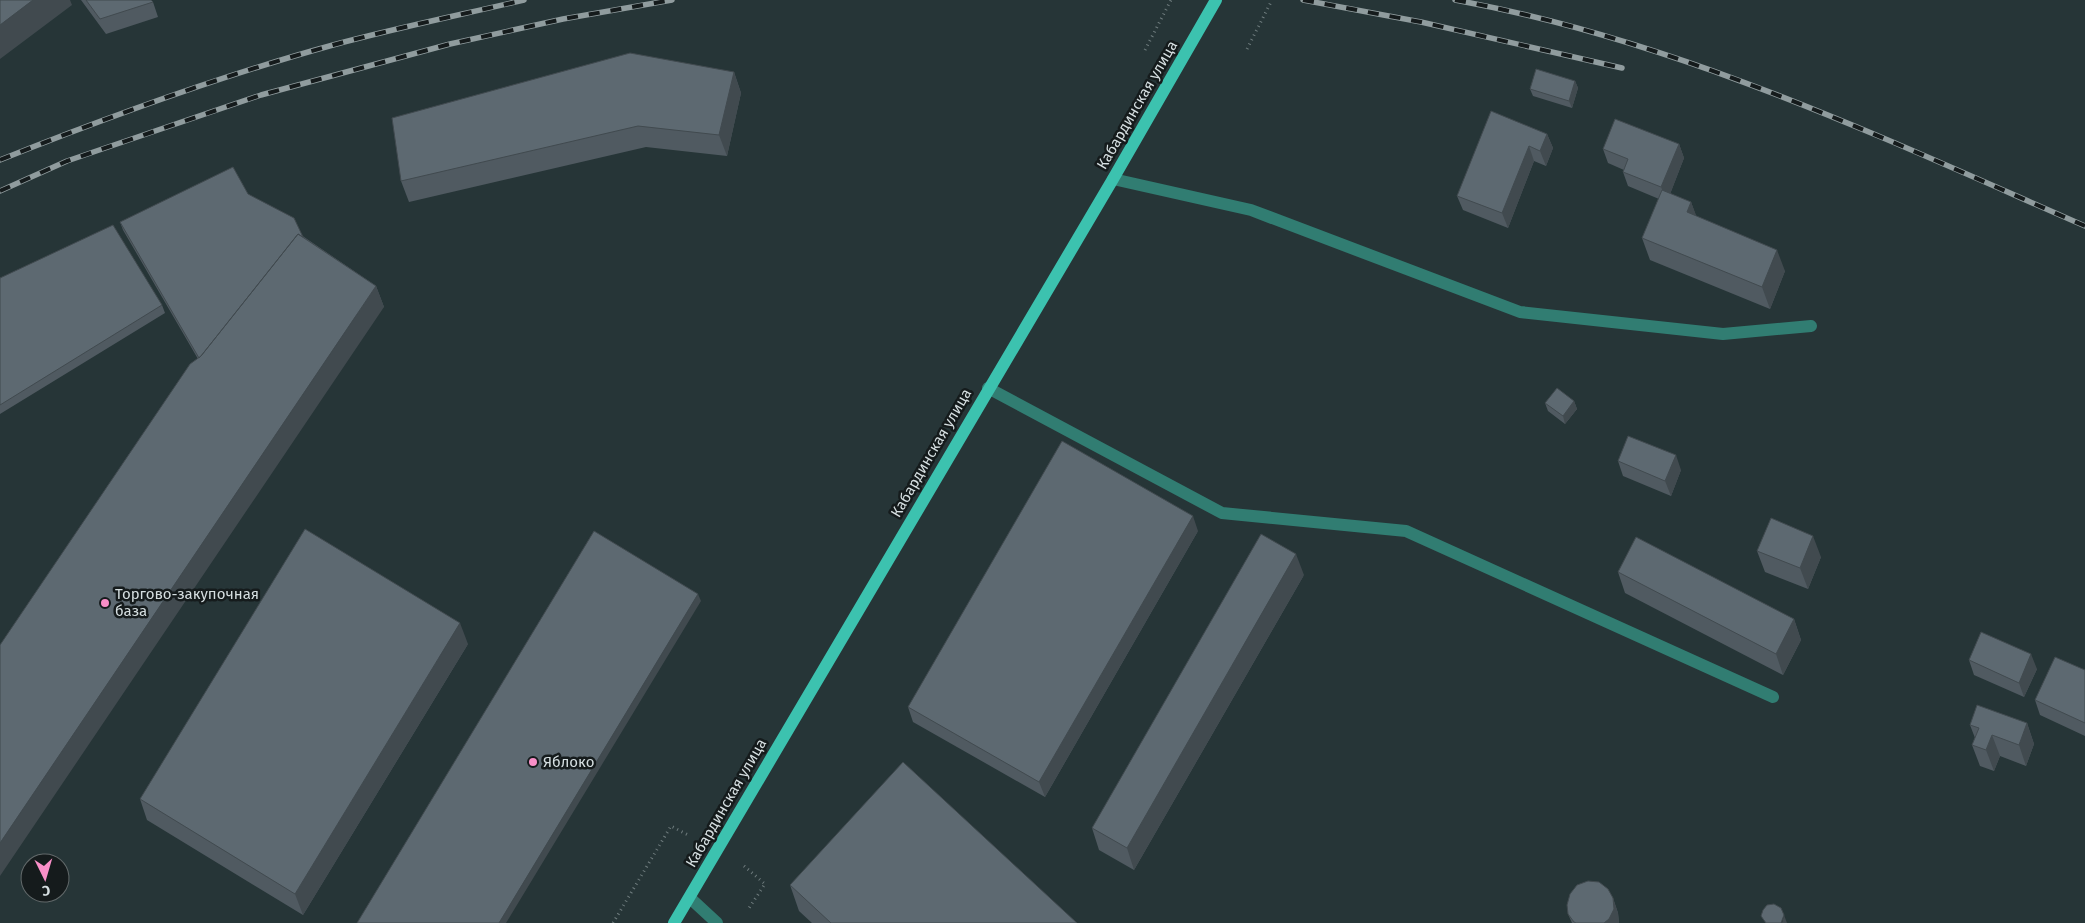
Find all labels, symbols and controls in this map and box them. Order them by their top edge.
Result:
street label: Кабардинская улица [1093,37,1181,173]
street label: Кабардинская улица [887,385,975,521]
place label: Торгово-закупочная база [115,585,259,620]
marker: Торгово-закупочная база [99,597,111,609]
street label: Кабардинская улица [682,735,770,871]
place label: Яблоко [543,753,594,771]
marker: Яблоко [527,756,539,768]
north arrow [20,853,70,903]
text: С [41,882,51,899]

